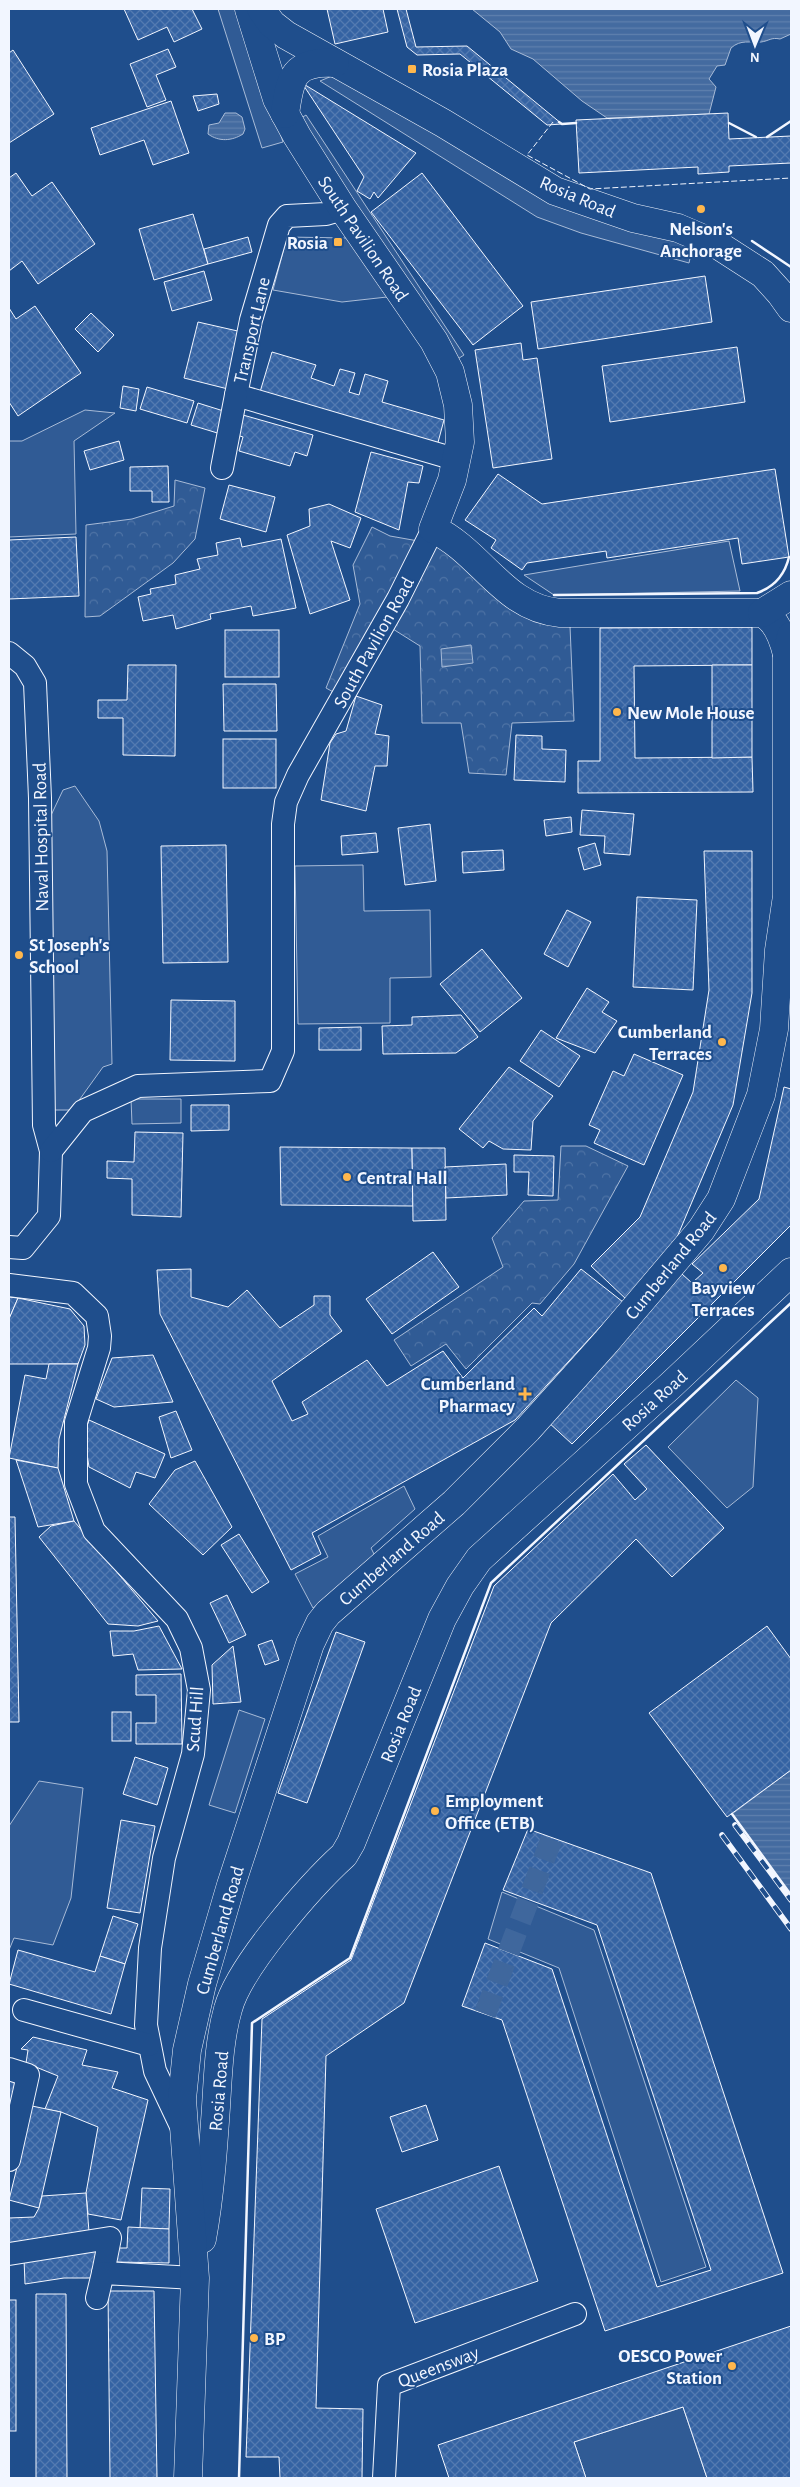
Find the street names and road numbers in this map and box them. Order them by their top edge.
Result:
street label: South Pavilion Road [314,173,412,305]
street label: Rosia Road [537,173,618,222]
street label: Transport Lane [231,275,274,385]
street label: South Pavilion Road [331,574,418,711]
street label: Naval Hospital Road [31,762,52,912]
street label: Cumberland Road [622,1208,720,1324]
street label: Rosia Road [619,1367,691,1435]
street label: Cumberland Road [336,1508,448,1610]
street label: Rosia Road [377,1684,425,1765]
street label: Scud Hill [184,1686,207,1752]
street label: Cumberland Road [193,1864,248,1997]
street label: Rosia Road [207,2050,232,2132]
street label: Queensway [395,2343,482,2392]

